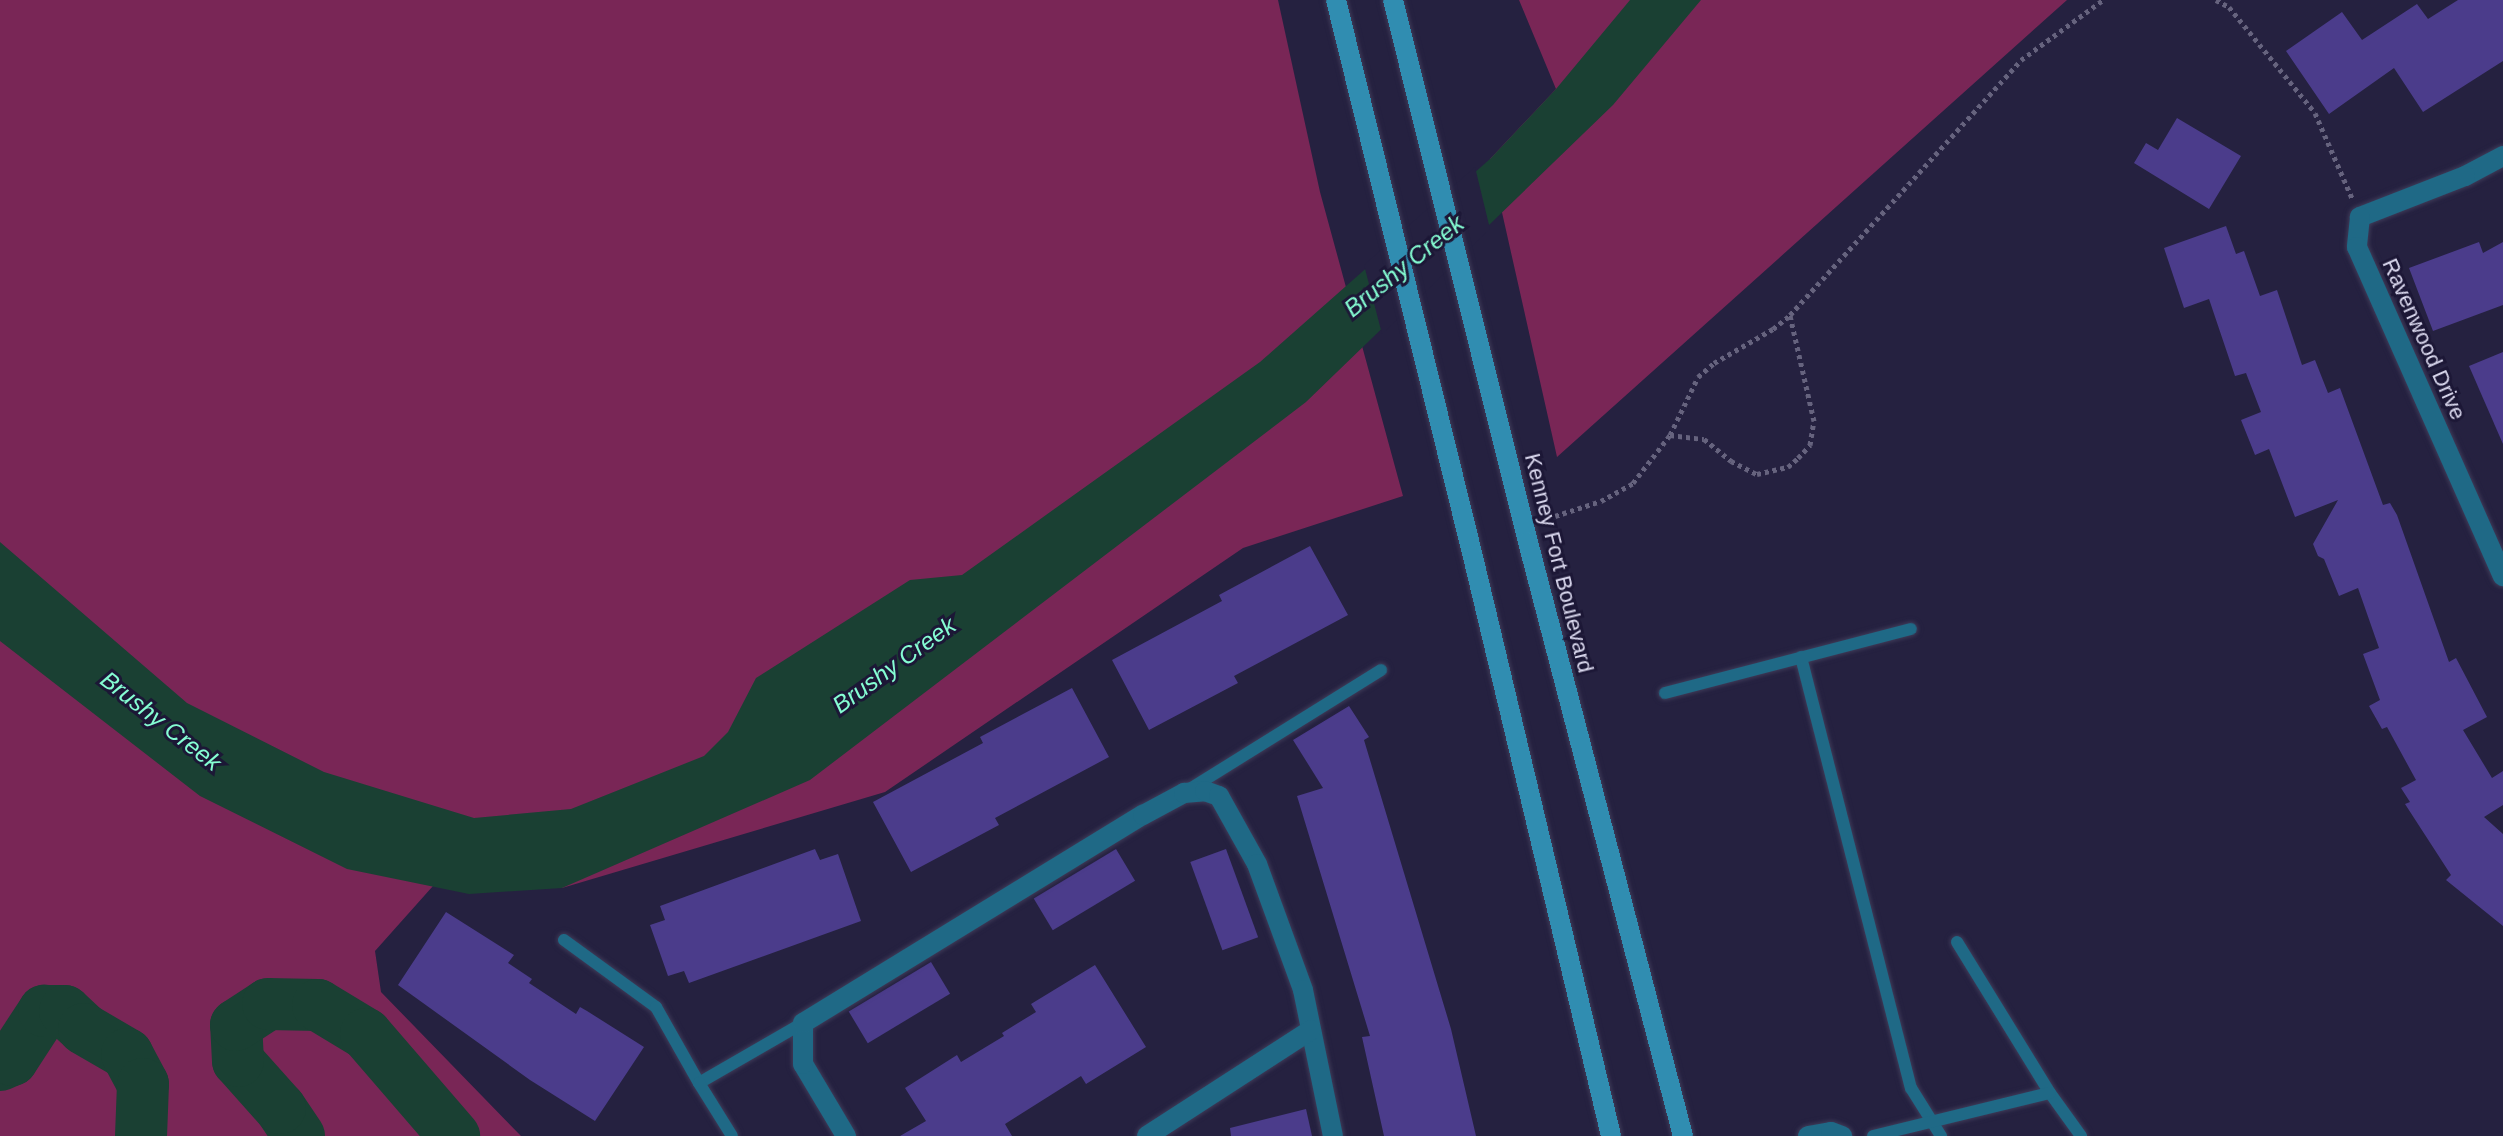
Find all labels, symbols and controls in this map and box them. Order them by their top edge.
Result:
water label: Brushy Creek [1338,209,1470,323]
street label: Ravenwood Drive [2377,254,2471,424]
street label: Kenney Fort Boulevard [1519,451,1599,675]
water label: Brushy Creek [827,611,961,719]
water label: Brushy Creek [95,665,227,777]

